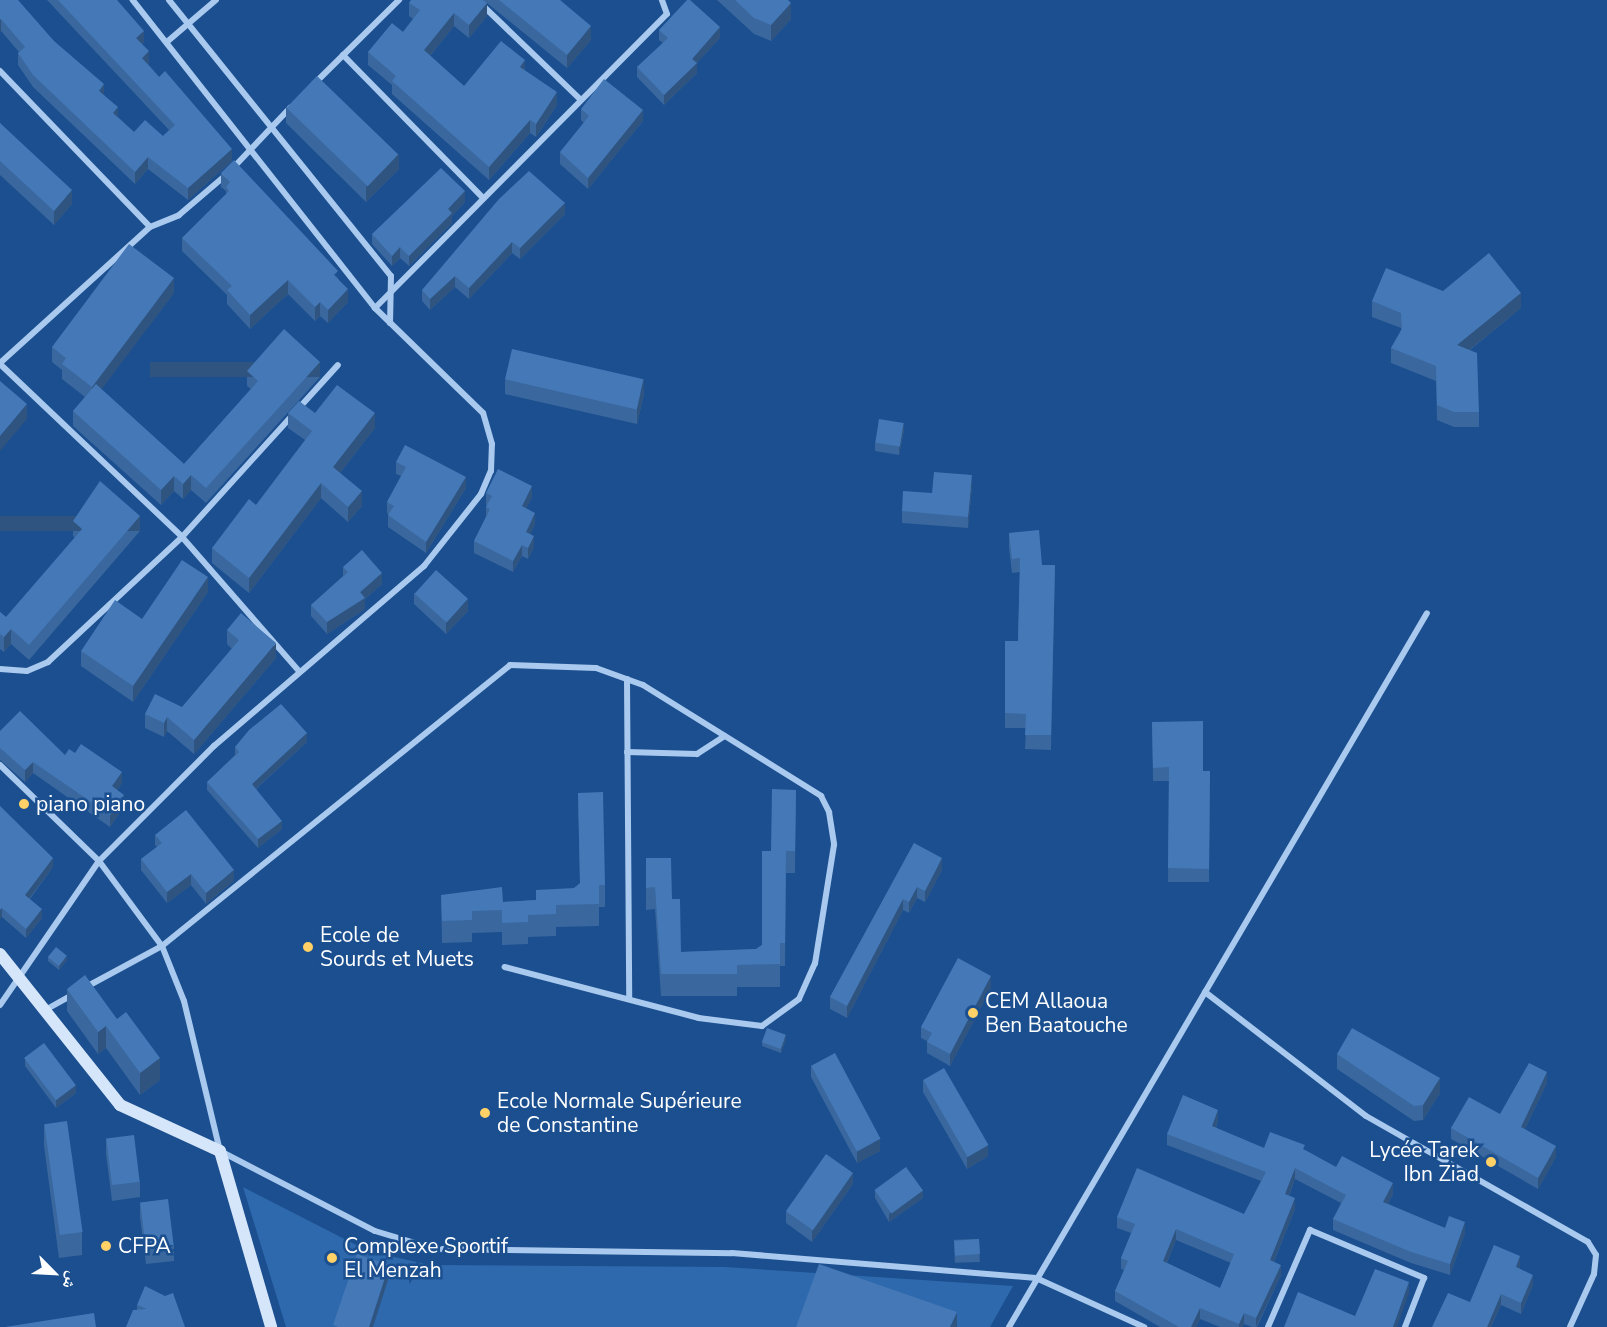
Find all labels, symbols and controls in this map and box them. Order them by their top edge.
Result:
place label: piano piano [36,791,145,817]
marker: piano piano [17,797,31,811]
place label: Ecole de Sourds et Muets [320,922,474,972]
marker: Ecole de Sourds et Muets [301,940,315,954]
place label: CEM Allaoua Ben Baatouche [985,988,1128,1038]
marker: CEM Allaoua Ben Baatouche [966,1006,980,1020]
place label: Ecole Normale Supérieure de Constantine [497,1088,742,1138]
marker: Ecole Normale Supérieure de Constantine [478,1106,492,1120]
place label: Lycée Tarek Ibn Ziad [1369,1137,1479,1187]
marker: Lycée Tarek Ibn Ziad [1484,1155,1498,1169]
place label: CFPA [118,1233,171,1259]
place label: Complexe Sportif El Menzah [344,1233,508,1283]
marker: CFPA [99,1239,113,1253]
north arrow [24,1243,84,1303]
marker: Complexe Sportif El Menzah [325,1251,339,1265]
text: ش [57,1268,84,1293]

